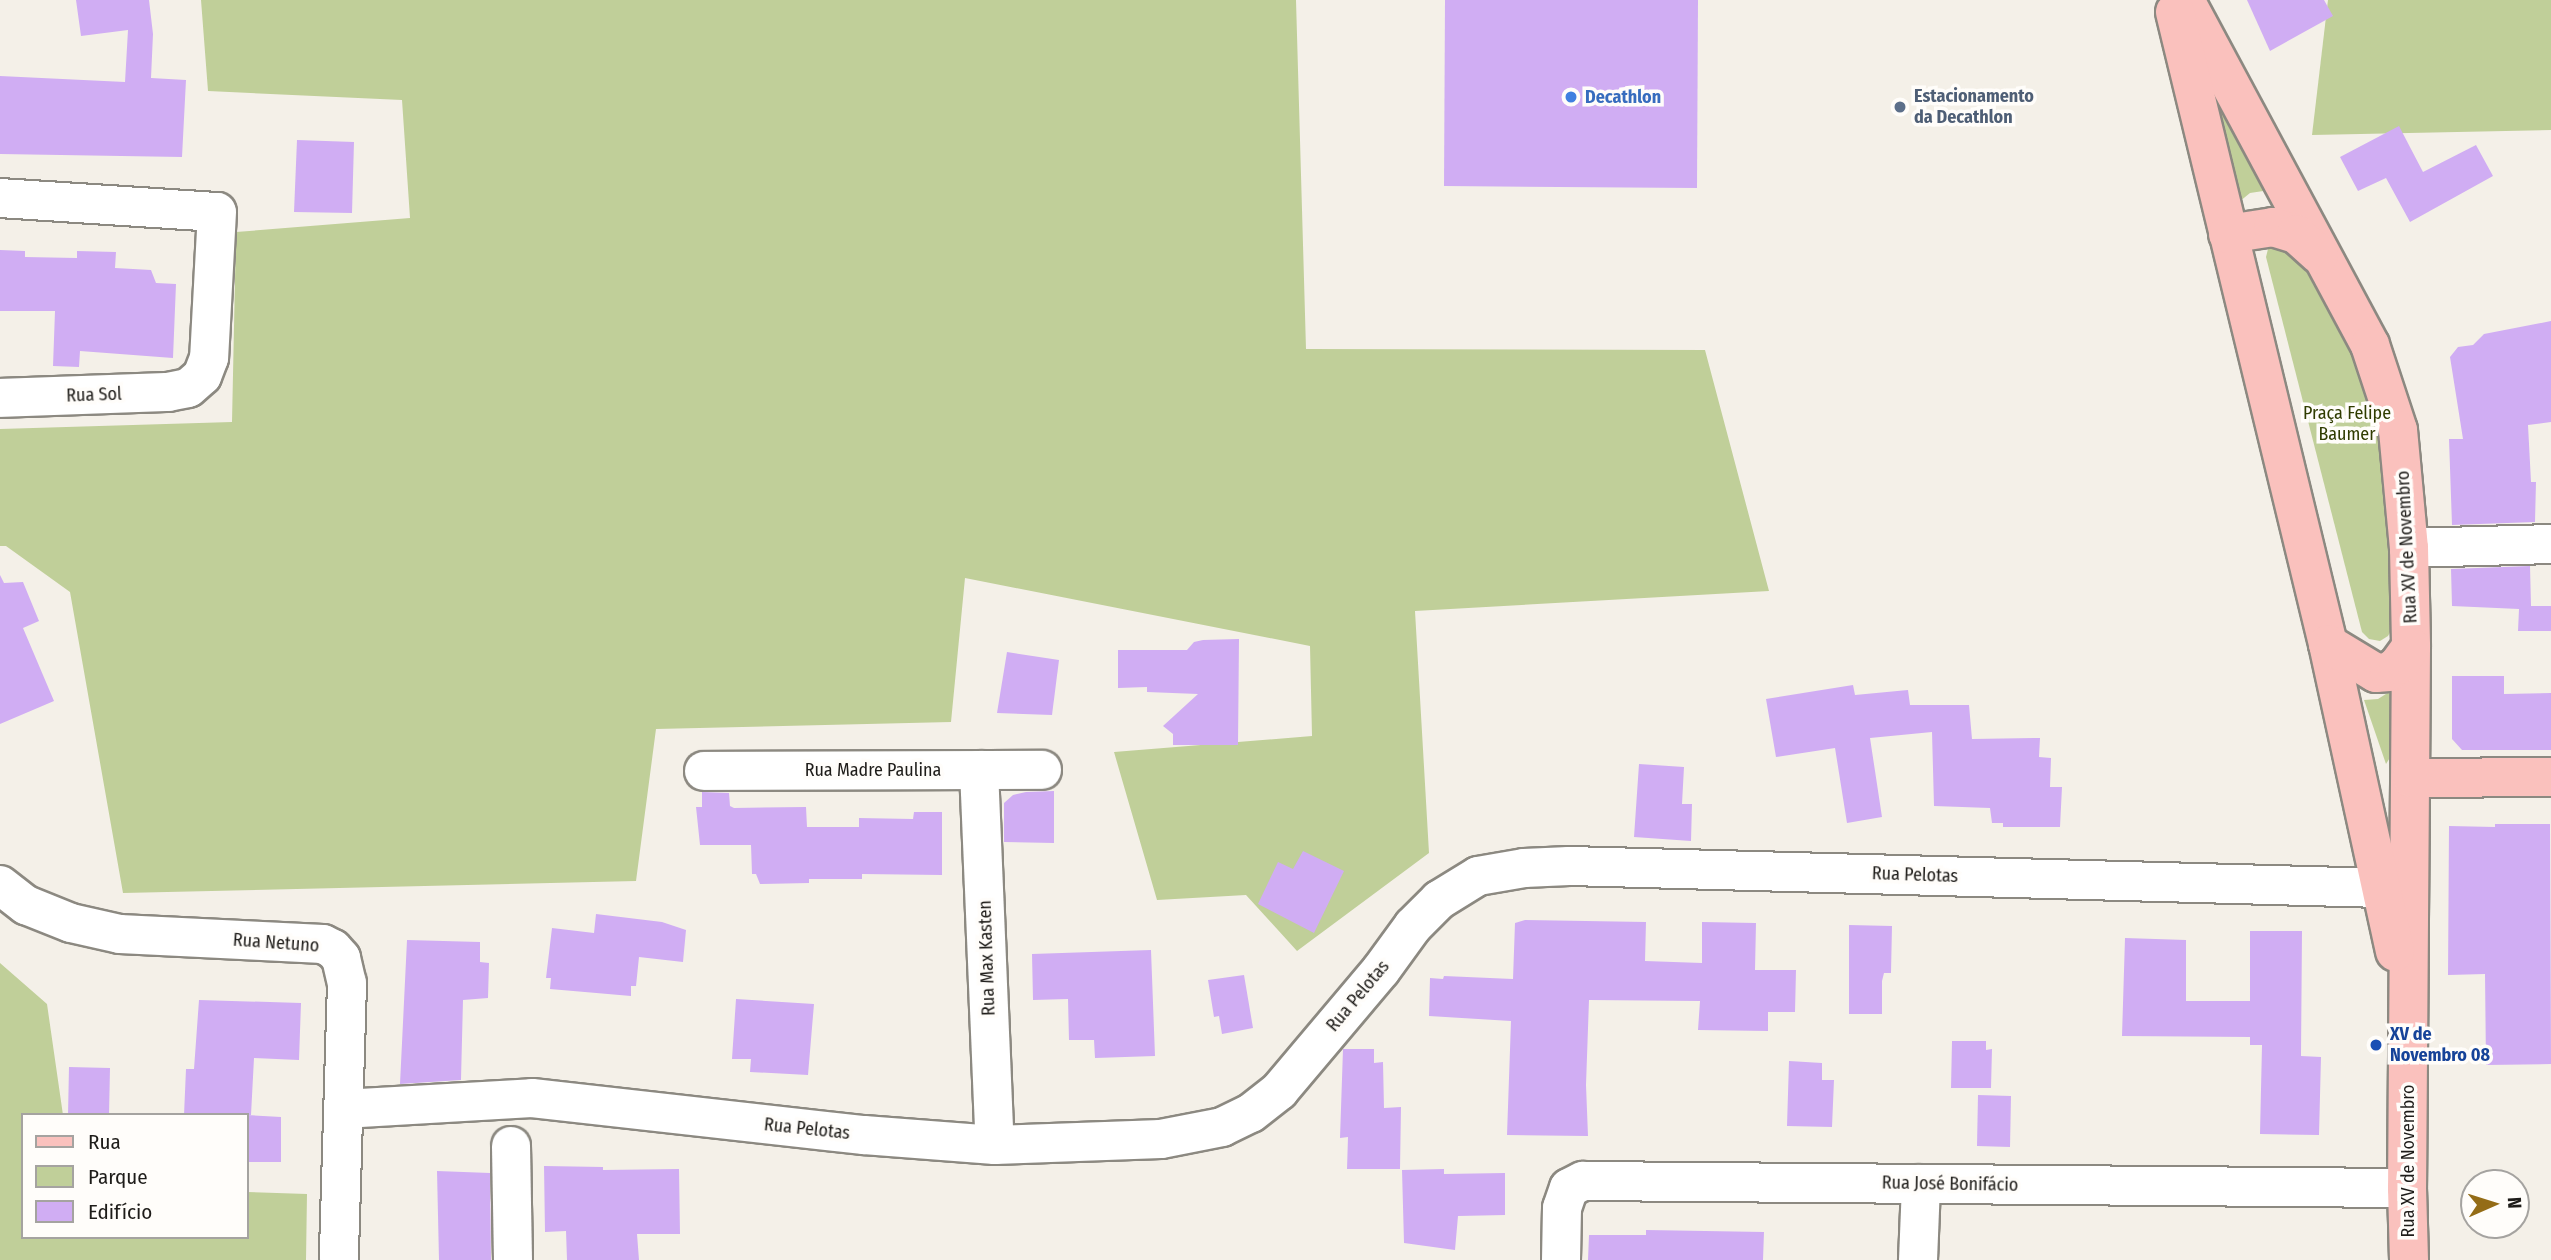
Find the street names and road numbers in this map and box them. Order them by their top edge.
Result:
street label: Rua Sol [66,383,122,407]
street label: Rua XV de Novembro [2392,470,2422,624]
street label: Rua Madre Paulina [805,759,941,781]
street label: Rua Pelotas [1871,863,1959,887]
street label: Rua Max Kasten [974,900,1000,1016]
street label: Rua Netuno [232,929,320,957]
street label: Rua Pelotas [1322,956,1394,1036]
street label: Rua XV de Novembro [2397,1084,2419,1238]
street label: Rua Pelotas [763,1114,851,1144]
street label: Rua José Bonifácio [1882,1172,2018,1196]

